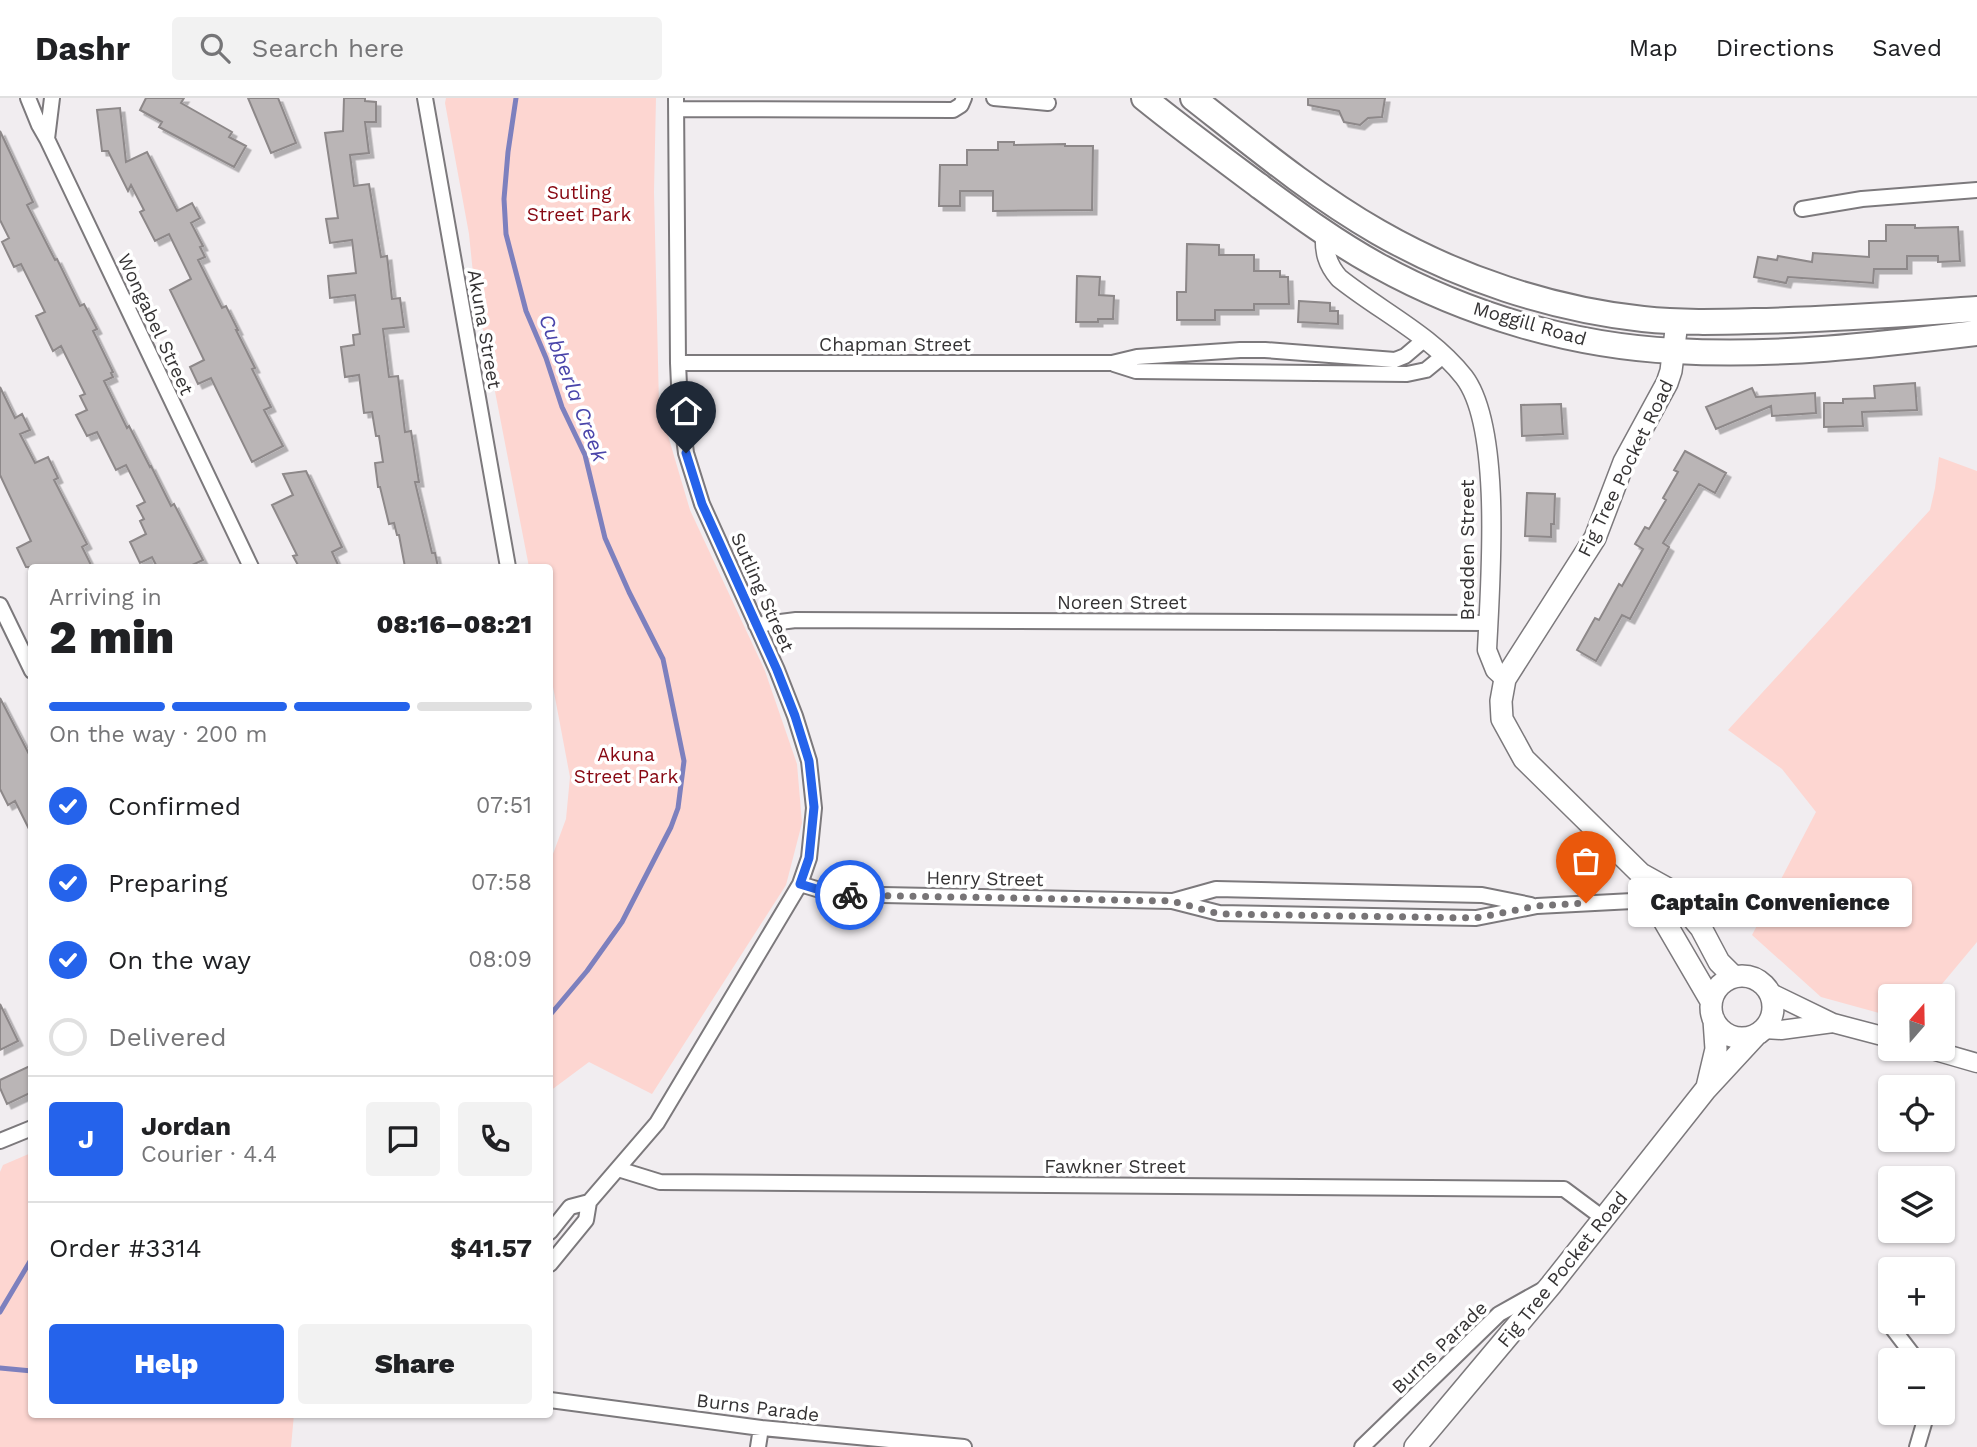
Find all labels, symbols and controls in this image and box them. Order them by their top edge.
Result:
search box [172,17,662,80]
text: Dashr [35,29,130,68]
icon: search [196,29,234,67]
text: Search here [252,33,404,63]
text: Map [1629,34,1678,62]
text: Directions [1716,34,1834,62]
text: Saved [1872,34,1942,62]
park label: Sutling Street Park [527,181,631,226]
street label: Wongabel Street [113,250,198,399]
street label: Akuna Street [463,268,506,391]
street label: Moggill Road [1471,296,1589,351]
water label: Cubberla Creek [534,310,613,466]
street label: Chapman Street [819,333,971,356]
street label: Fig Tree Pocket Road [1573,376,1678,560]
pin [656,381,716,453]
icon: home [667,392,705,430]
street label: Bredden Street [1456,479,1479,621]
street label: Sutling Street [726,529,799,655]
text: Arriving in [49,584,162,611]
street label: Noreen Street [1057,591,1187,614]
text: 08:16–08:21 [376,609,532,639]
text: 2 min [49,610,174,664]
text: On the way · 200 m [49,721,267,748]
park label: Akuna Street Park [574,743,678,788]
icon: check [49,787,87,825]
text: Confirmed [108,791,241,821]
text: 07:51 [476,792,532,819]
pin [1556,831,1616,903]
icon: bag [1567,842,1605,880]
courier [815,860,885,930]
icon: check [49,864,87,902]
street label: Henry Street [926,866,1044,891]
text: Preparing [108,868,228,898]
text: 07:58 [471,869,532,896]
icon: bike [831,876,869,914]
callout: Captain Convenience [1628,878,1912,928]
text: Captain Convenience [1650,889,1890,916]
icon: check [49,941,87,979]
text: On the way [108,945,251,975]
text: 08:09 [468,946,532,973]
north arrow [1878,984,1955,1060]
map controls [1878,984,1955,1425]
text: Delivered [108,1022,227,1052]
button: locate [1878,1075,1955,1152]
button: chat [366,1102,440,1176]
button: phone [458,1102,532,1176]
text: Jordan [141,1111,231,1141]
text: J [78,1124,94,1154]
text: Courier · 4.4 [141,1141,277,1168]
street label: Fawkner Street [1044,1155,1186,1178]
button: layers [1878,1166,1955,1243]
street label: Fig Tree Pocket Road [1492,1187,1632,1352]
text: Order #3314 [49,1233,202,1263]
text: $41.57 [450,1233,532,1263]
button: + [1878,1257,1955,1334]
street label: Burns Parade [1387,1296,1492,1399]
button: Help [49,1324,284,1404]
button: Share [298,1324,532,1404]
button: − [1878,1348,1955,1425]
street label: Burns Parade [695,1389,821,1426]

